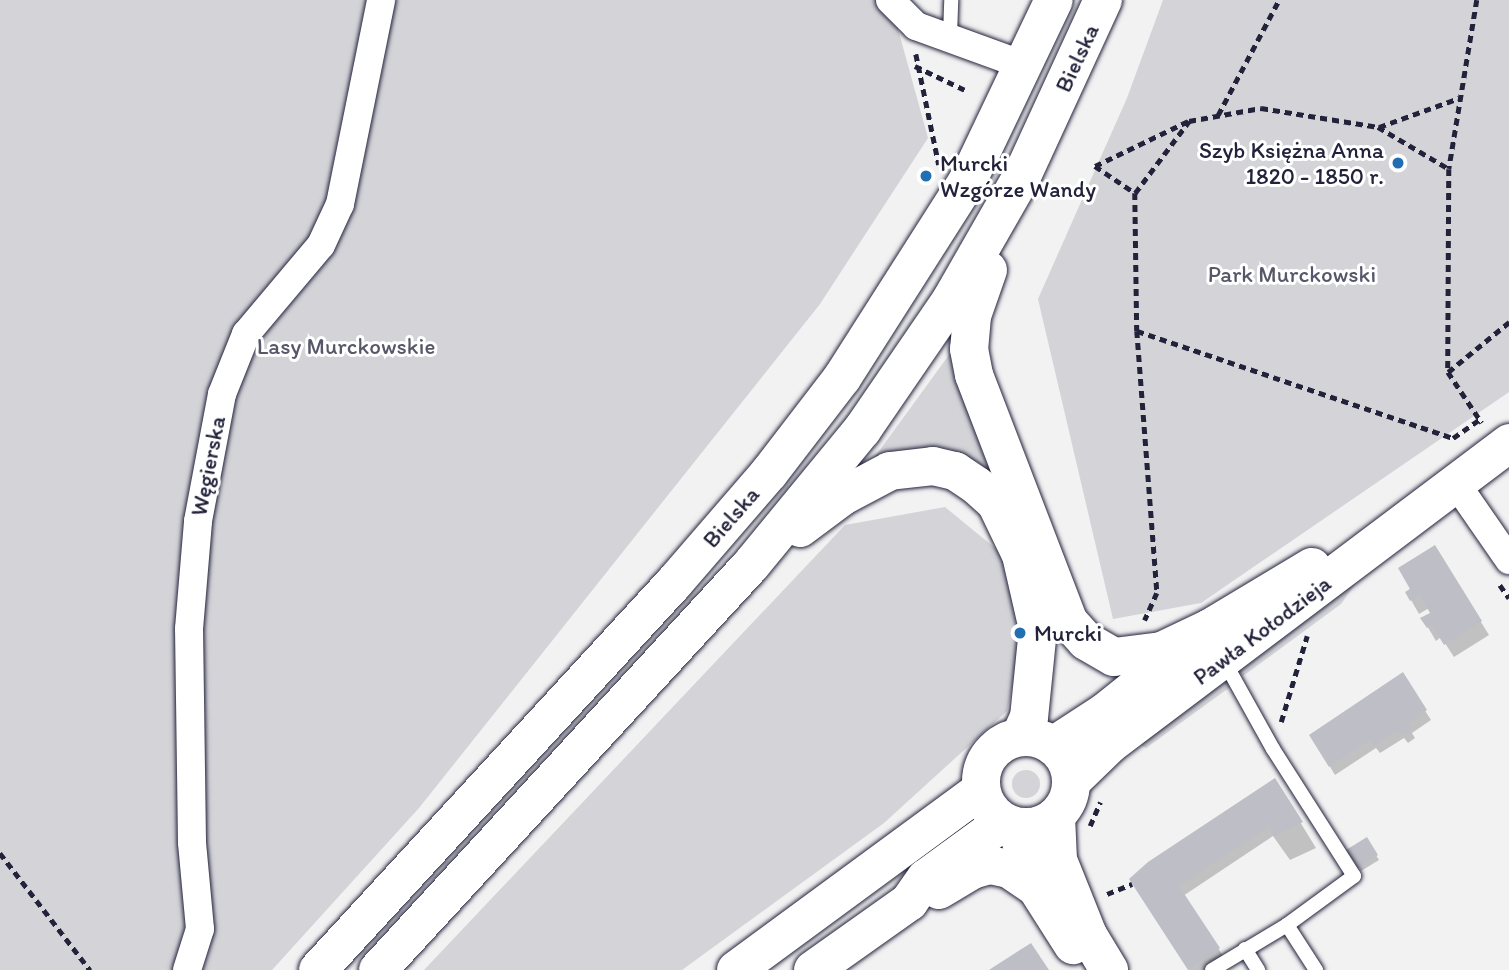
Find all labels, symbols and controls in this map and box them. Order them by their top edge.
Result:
street label: Bielska [1049,19,1105,97]
place label: Szyb Księżna Anna 1820 - 1850 r. [1199,136,1384,190]
place label: Murcki Wzgórze Wandy [940,149,1097,203]
marker: Szyb Księżna Anna 1820 - 1850 r. [1390,155,1406,171]
marker: Murcki Wzgórze Wandy [918,168,934,184]
park label: Park Murckowski [1208,260,1376,288]
park label: Lasy Murckowskie [257,332,435,360]
street label: Węgierska [185,414,231,518]
street label: Bielska [697,481,765,553]
street label: Pawła Kołodzieja [1188,569,1336,691]
place label: Murcki [1034,619,1102,647]
marker: Murcki [1012,625,1028,641]

